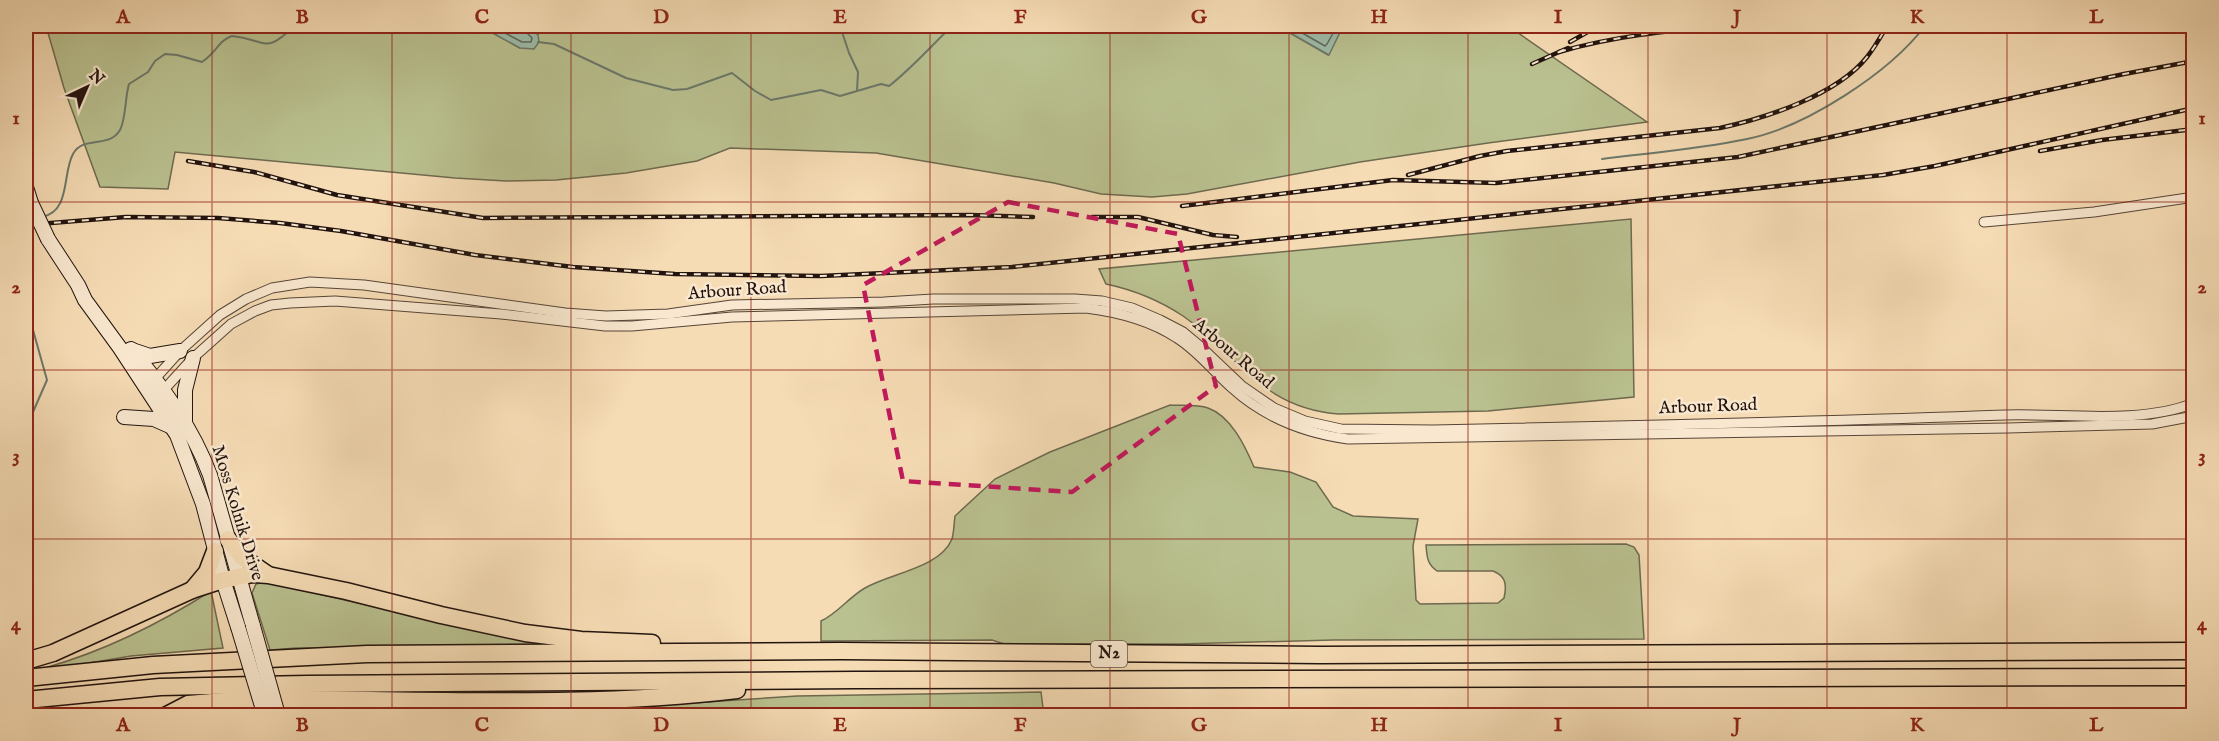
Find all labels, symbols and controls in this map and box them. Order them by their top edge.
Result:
text: A [115,5,131,30]
text: B [295,5,309,30]
text: C [475,5,489,30]
text: D [653,5,669,30]
text: E [833,5,847,30]
text: F [1014,5,1027,30]
text: G [1191,5,1208,30]
text: H [1370,5,1388,30]
text: I [1554,5,1563,30]
text: J [1730,5,1742,30]
text: K [1910,5,1926,30]
text: L [2089,5,2104,30]
north arrow [57,57,117,117]
text: N [83,65,108,90]
text: 1 [12,106,20,131]
text: 1 [2198,106,2206,131]
text: 2 [11,275,21,300]
text: 2 [2197,275,2207,300]
street label: Arbour Road [686,276,787,306]
street label: Arbour Road [1187,313,1278,395]
street label: Arbour Road [1657,394,1758,420]
street label: Moss Kolnik Drive [205,442,269,584]
text: 3 [12,444,20,469]
text: 3 [2198,444,2206,469]
text: 4 [11,612,22,637]
text: 4 [2197,612,2208,637]
road number: N2 [1091,641,1127,667]
text: A [115,713,131,738]
text: B [295,713,309,738]
text: C [475,713,489,738]
text: D [653,713,669,738]
text: E [833,713,847,738]
text: F [1014,713,1027,738]
text: G [1191,713,1208,738]
text: H [1370,713,1388,738]
text: I [1554,713,1563,738]
text: J [1730,713,1742,738]
text: K [1910,713,1926,738]
text: L [2089,713,2104,738]

